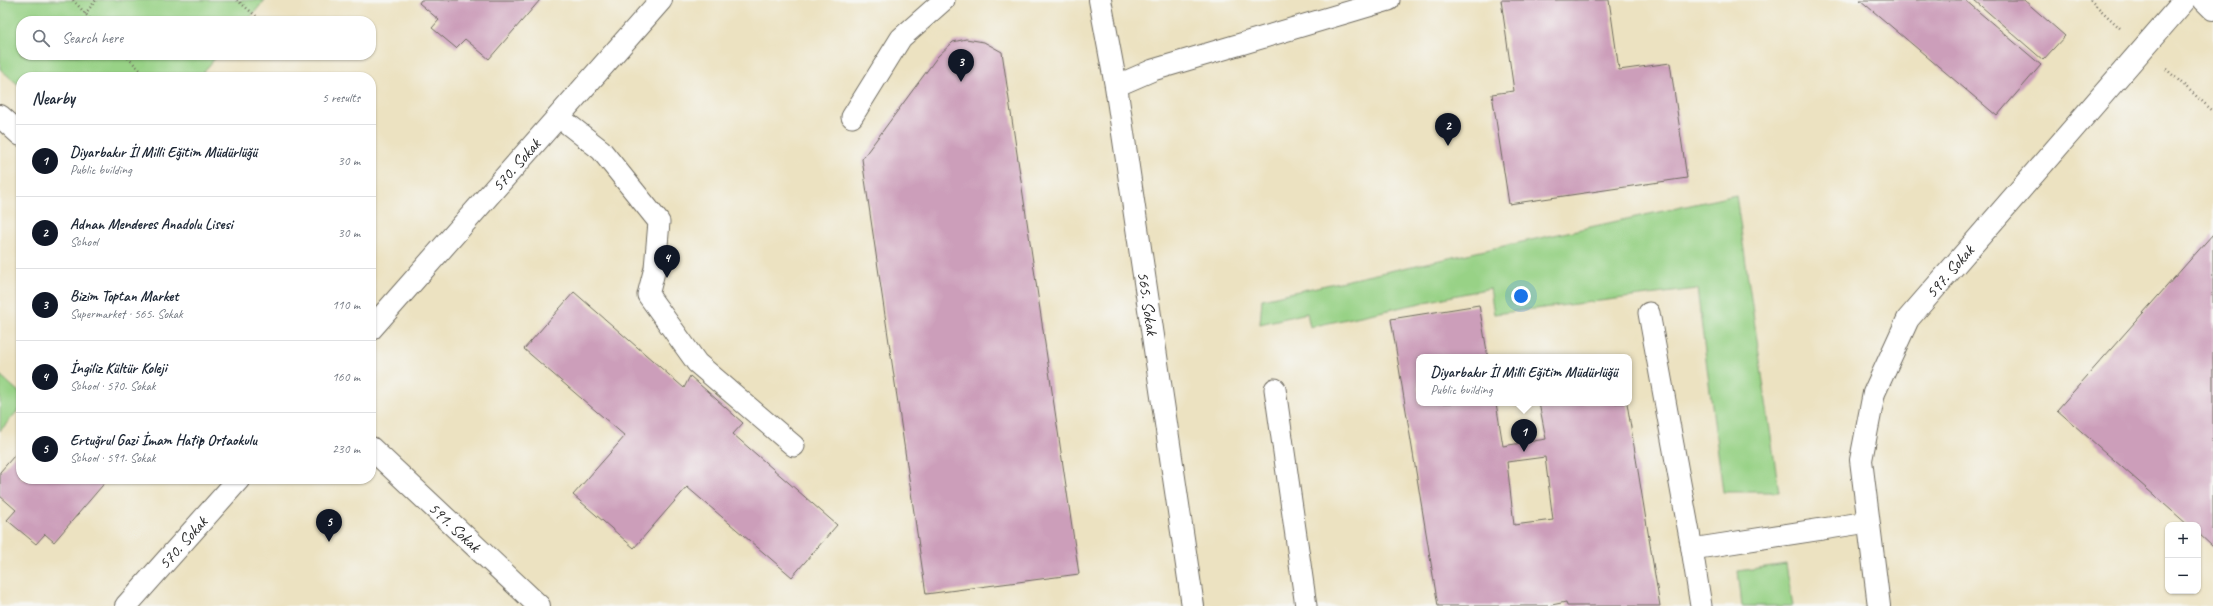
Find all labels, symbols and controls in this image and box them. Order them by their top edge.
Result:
search box [16,16,376,60]
icon: search [30,27,52,49]
text: Search here [62,29,123,48]
pin: 3 [948,49,974,82]
text: Nearby [32,88,75,109]
text: 5 results [322,90,360,106]
pin: 2 [1435,113,1461,146]
street label: 570. Sokak [487,133,546,196]
text: Diyarbakır İl Milli Eğitim Müdürlüğü [70,143,257,162]
text: 1 [42,153,48,169]
text: 30 m [338,153,360,169]
text: Public building [70,162,132,178]
text: Adnan Menderes Anadolu Lisesi [70,215,233,234]
text: 2 [42,225,48,241]
text: 30 m [338,225,360,241]
text: School [70,234,98,250]
street label: 597. Sokak [1921,239,1980,303]
pin: 4 [654,245,680,278]
street label: 565. Sokak [1133,270,1163,338]
your location [1511,286,1531,306]
text: Bizim Toptan Market [70,287,178,306]
text: 3 [42,297,48,313]
text: 110 m [332,297,360,313]
text: Supermarket · 565. Sokak [70,306,183,322]
popup [1416,354,1632,406]
text: İngiliz Kültür Koleji [70,359,167,378]
text: Diyarbakır İl Milli Eğitim Müdürlüğü [1431,363,1617,382]
text: 4 [42,369,48,385]
text: 160 m [332,369,360,385]
text: School · 570. Sokak [70,378,155,394]
text: Public building [1431,382,1492,398]
pin: 1 [1511,419,1537,452]
text: Ertuğrul Gazi İmam Hatip Ortaokulu [70,431,257,450]
text: 5 [42,441,48,457]
text: 230 m [332,441,360,457]
text: School · 591. Sokak [70,450,155,466]
street label: 591. Sokak [424,498,486,558]
pin: 5 [316,509,342,542]
street label: 570. Sokak [154,511,213,574]
map controls [2165,522,2201,594]
button: + [2165,522,2201,558]
button: − [2165,558,2201,594]

